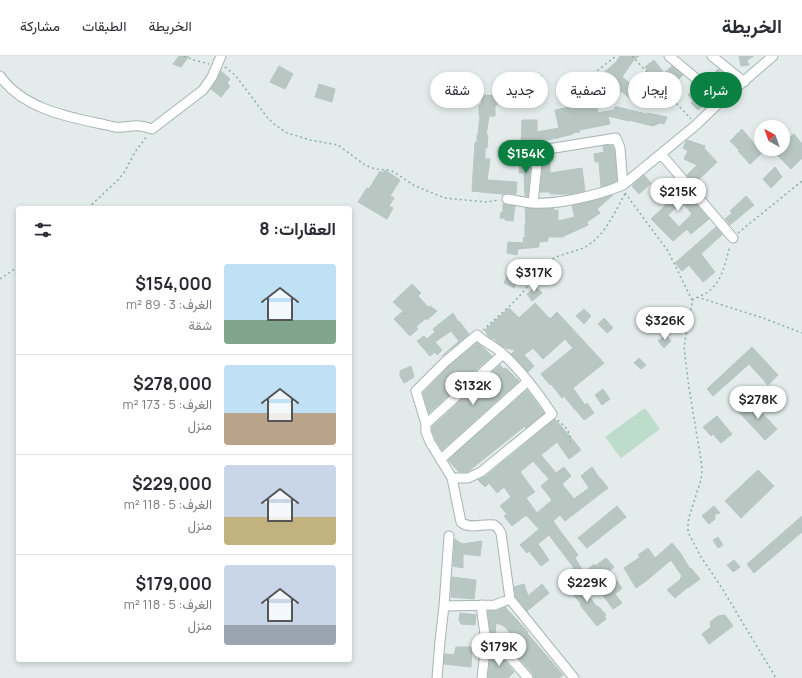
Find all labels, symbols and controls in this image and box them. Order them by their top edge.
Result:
text: الخريطة [722,13,782,39]
text: مشاركة [20,16,60,35]
text: الطبقات [82,16,126,35]
text: الخريطة [148,16,192,35]
chip: شقة [430,72,484,108]
chip: جديد [492,72,548,108]
chip: تصفية [556,72,620,108]
chip: إيجار [628,72,682,108]
chip: شراء [690,72,742,108]
north arrow [754,120,790,156]
map controls [754,120,790,156]
pin: $154K [498,140,554,174]
text: $154K [507,144,545,162]
pin: $215K [650,178,706,212]
text: $215K [659,182,697,200]
text: العقارات: 8 [259,217,336,240]
icon: filters [32,219,54,241]
pin: $317K [506,259,562,293]
text: $317K [516,263,552,281]
text: $154,000 [135,272,212,295]
icon: home [256,280,304,328]
text: الغرف: 3 · 89 m² [126,295,212,313]
pin: $326K [637,307,693,341]
text: $326K [645,311,685,329]
text: شقة [189,316,212,334]
text: $278,000 [133,372,212,395]
pin: $132K [445,372,501,406]
text: $132K [454,376,492,394]
icon: home [256,381,304,429]
pin: $278K [730,386,786,420]
text: $278K [738,390,778,408]
text: الغرف: 5 · 173 m² [123,395,212,413]
text: منزل [188,416,212,434]
text: $229,000 [132,472,212,495]
icon: home [256,481,304,529]
text: الغرف: 5 · 118 m² [124,495,212,513]
text: منزل [188,516,212,534]
pin: $229K [559,569,615,603]
text: $179,000 [136,572,212,595]
text: $229K [567,573,607,591]
icon: home [256,581,304,629]
text: الغرف: 5 · 118 m² [124,595,212,613]
text: منزل [188,616,212,634]
pin: $179K [471,633,527,667]
text: $179K [480,637,518,655]

